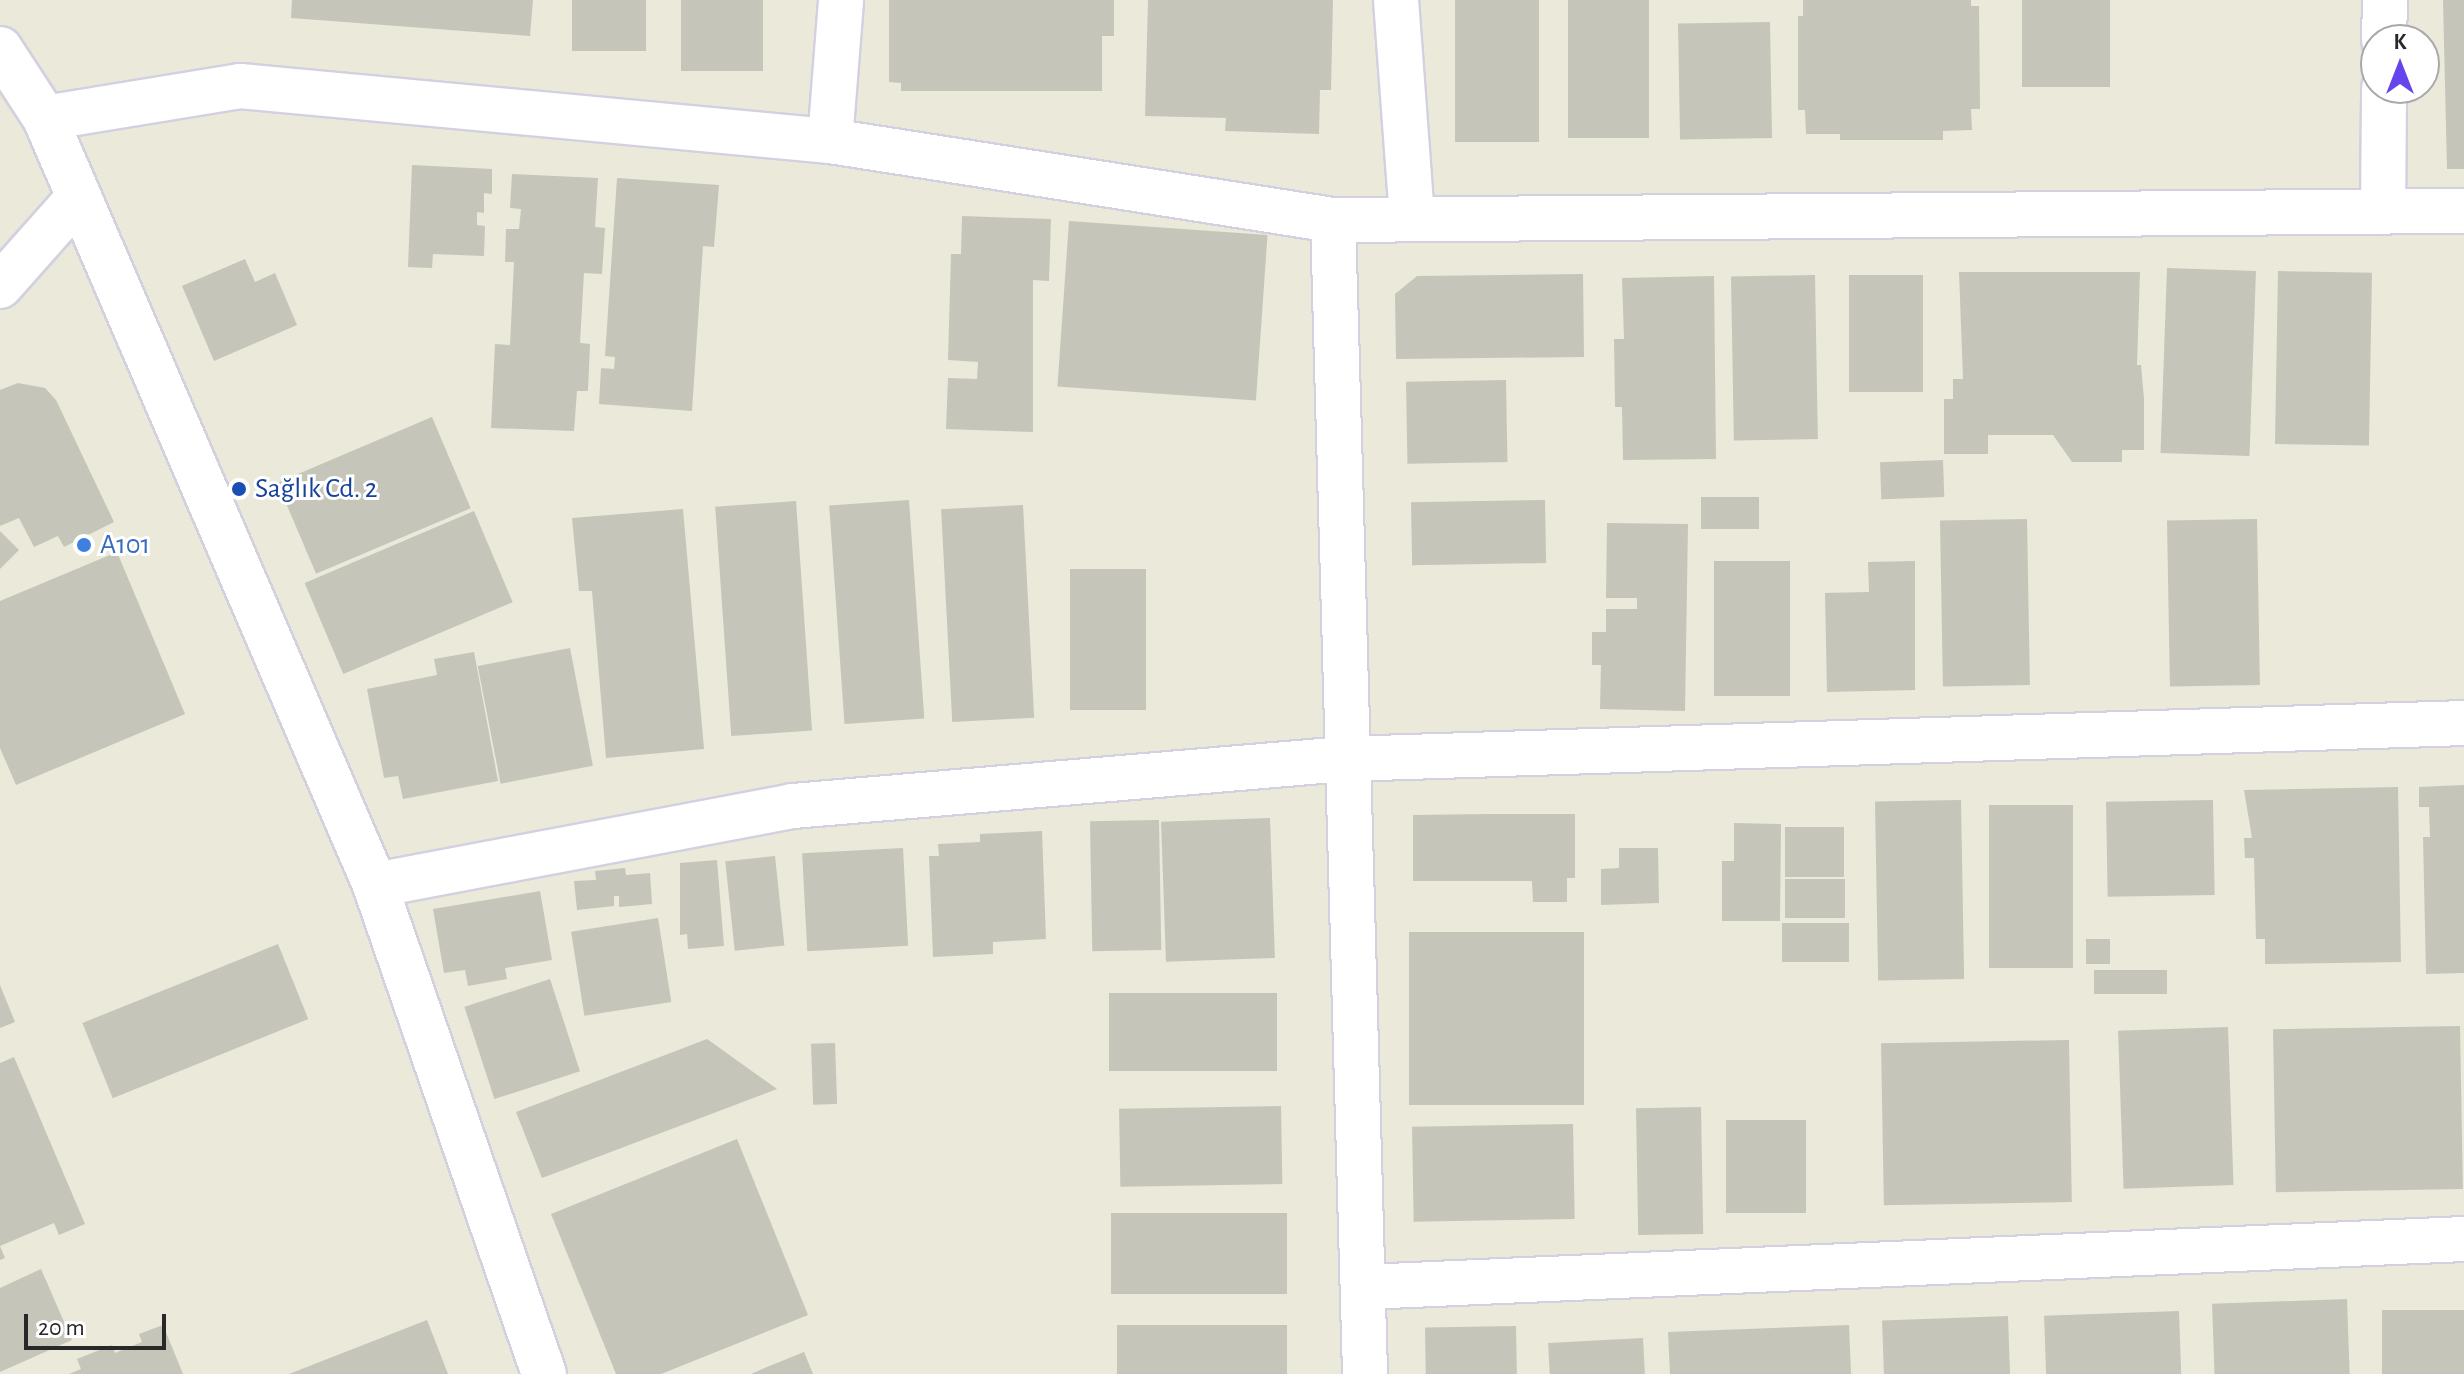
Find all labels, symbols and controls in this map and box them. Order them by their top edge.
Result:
north arrow [2360,24,2440,104]
text: K [2394,31,2406,53]
place label: Sağlık Cd. 2 [255,472,378,506]
marker: Sağlık Cd. 2 [230,480,248,498]
place label: A101 [100,528,150,562]
marker: A101 [75,536,93,554]
scale bar [28,1298,170,1348]
text: 20 m [38,1316,85,1340]

